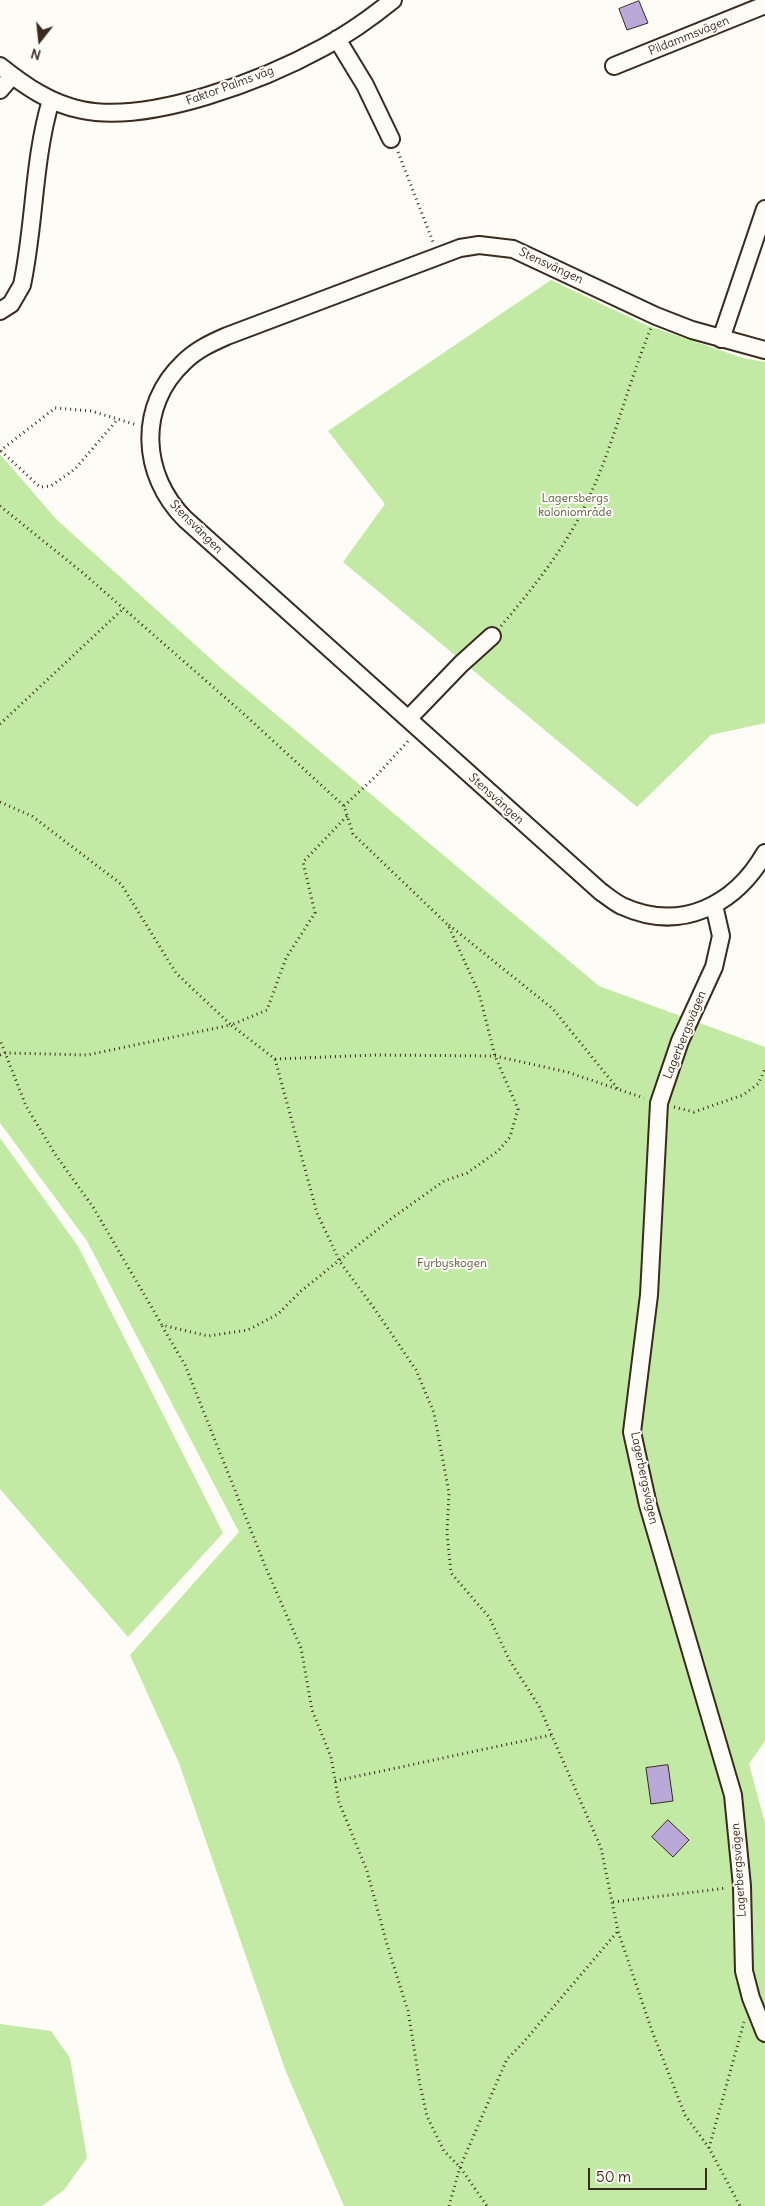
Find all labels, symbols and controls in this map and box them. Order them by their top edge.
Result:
street label: Pildammsvägen [647,13,731,59]
north arrow [15,15,65,65]
text: N [29,44,43,64]
street label: Faktor Palms väg [184,63,276,109]
street label: Stensvängen [517,245,585,287]
park label: Lagersbergs koloniområde [538,492,612,520]
street label: Stensvängen [167,498,225,556]
street label: Stensvängen [466,771,526,827]
street label: Lagerbergsvägen [661,989,709,1081]
park label: Fyrbyskogen [417,1257,487,1271]
street label: Lagerbergsvägen [627,1431,661,1525]
street label: Lagerbergsvägen [729,1823,749,1917]
scale bar [590,2158,709,2190]
text: 50 m [596,2167,631,2186]

